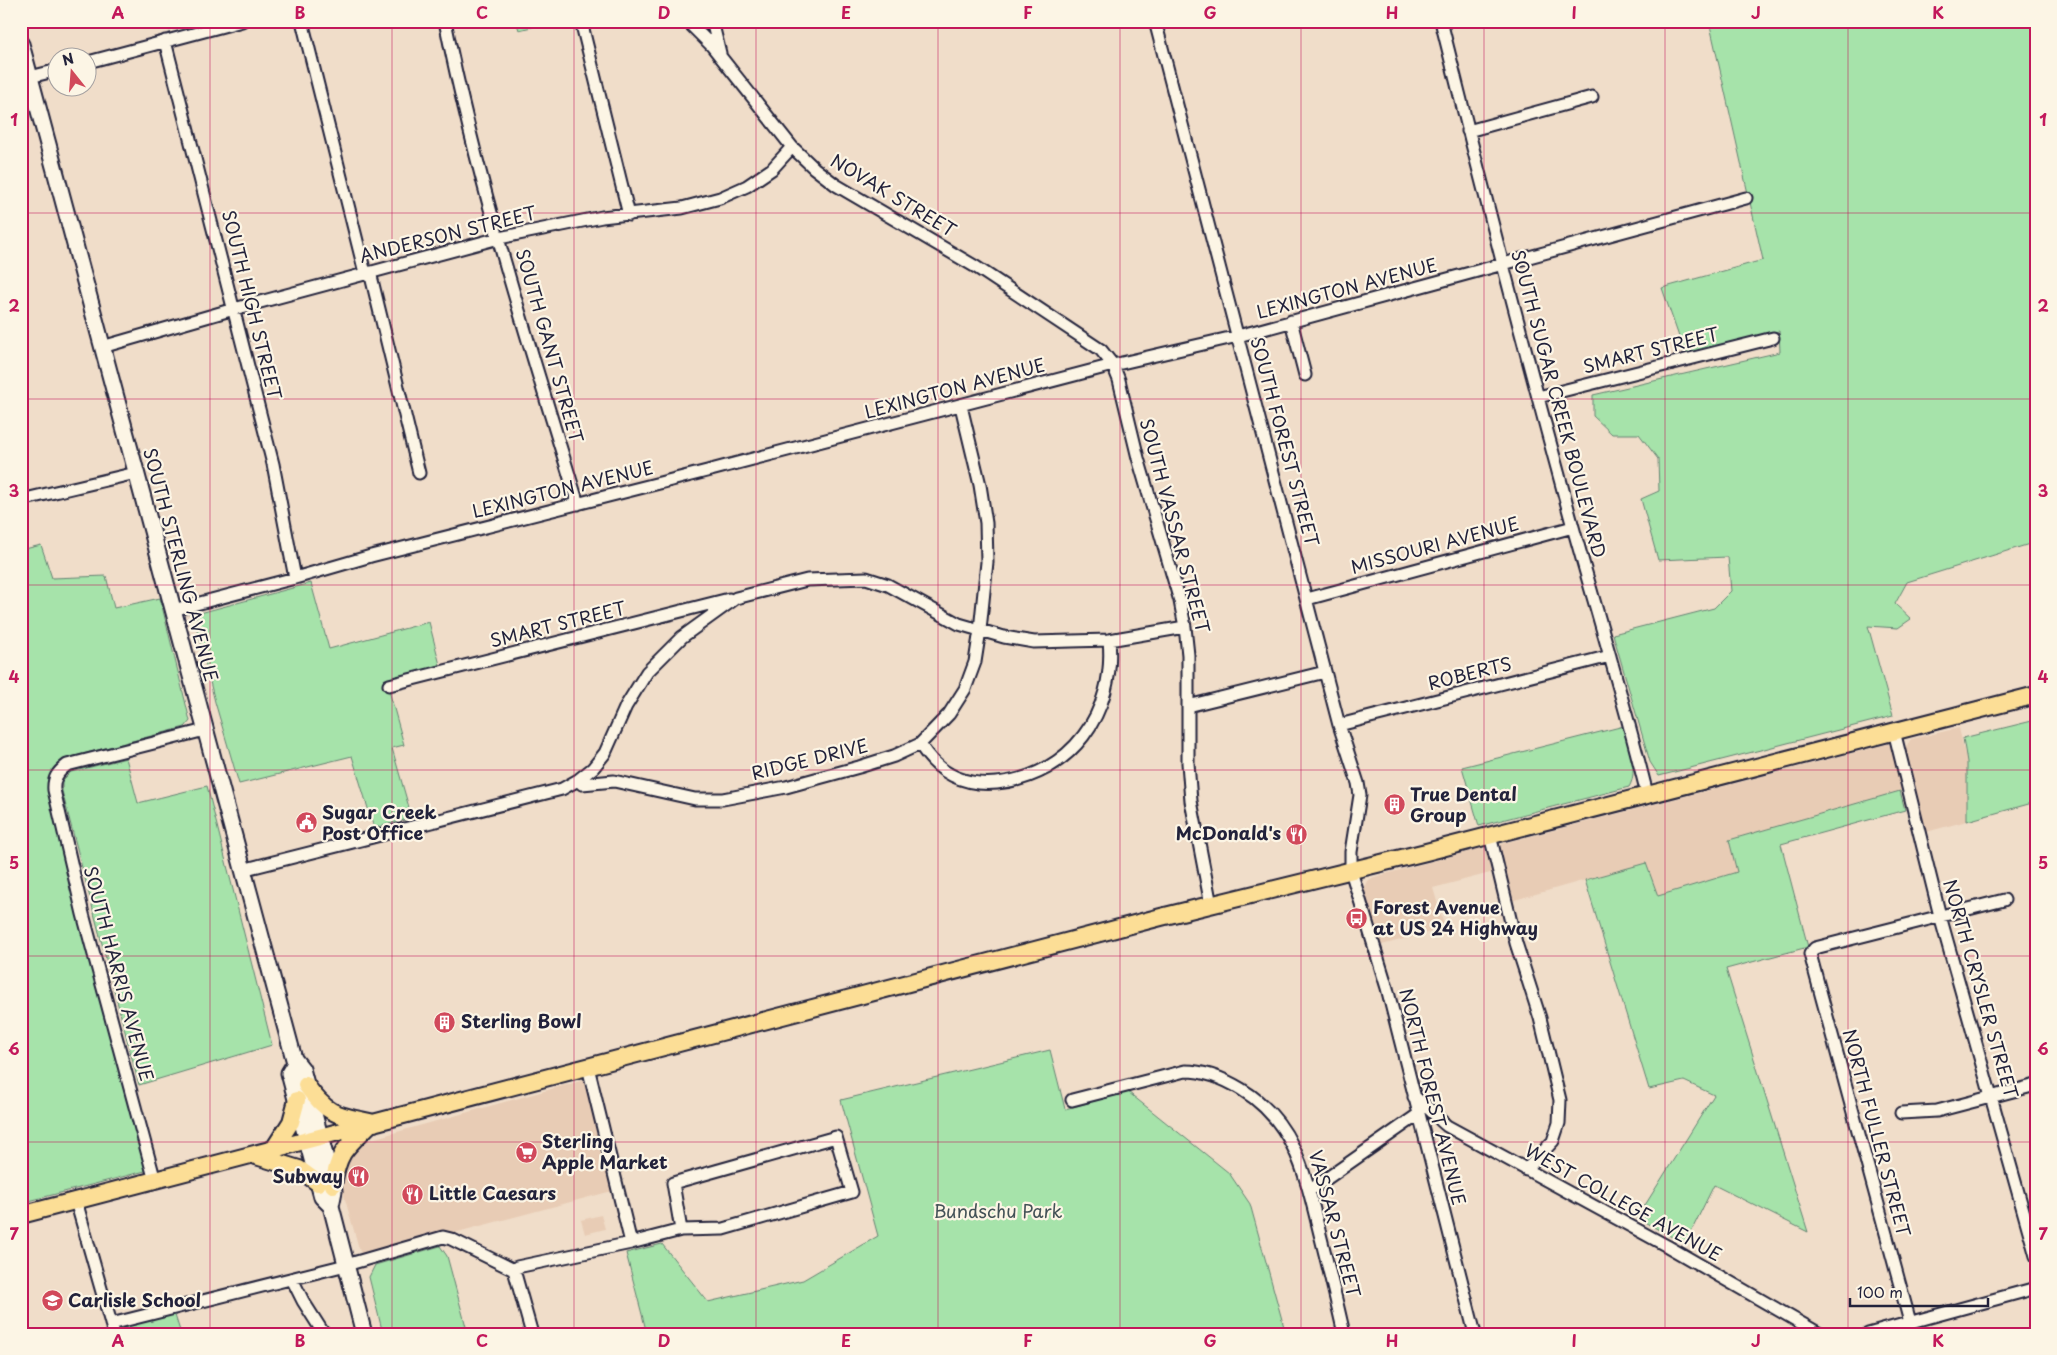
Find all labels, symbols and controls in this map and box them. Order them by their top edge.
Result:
text: A [112,0,125,24]
text: B [295,0,306,24]
text: C [476,0,488,24]
text: D [658,0,670,24]
text: E [841,0,851,24]
text: F [1023,0,1033,24]
text: G [1203,0,1217,24]
text: H [1386,0,1398,24]
text: I [1571,0,1577,24]
text: J [1751,0,1761,24]
text: K [1932,0,1944,24]
text: N [60,47,76,71]
north arrow [48,48,98,98]
text: 1 [10,107,18,131]
text: 1 [2039,107,2047,131]
street label: NOVAK STREET [826,147,962,243]
street label: ANDERSON STREET [356,198,540,269]
street label: SOUTH HIGH STREET [216,207,289,403]
street label: SOUTH GANT STREET [510,246,591,446]
street label: SOUTH SUGAR CREEK BOULEVARD [1505,247,1614,561]
street label: LEXINGTON AVENUE [1253,250,1440,325]
text: 2 [8,293,20,317]
text: 2 [2037,293,2049,317]
street label: SMART STREET [1580,319,1722,379]
street label: SOUTH FOREST STREET [1245,334,1327,550]
street label: LEXINGTON AVENUE [861,350,1048,425]
street label: SOUTH VASSAR STREET [1134,415,1217,637]
street label: SOUTH STERLING AVENUE [137,445,226,685]
street label: LEXINGTON AVENUE [469,453,656,524]
text: 3 [9,478,19,502]
text: 3 [2038,478,2048,502]
street label: MISSOURI AVENUE [1348,509,1522,580]
street label: SMART STREET [487,593,629,653]
street label: ROBERTS [1425,649,1514,696]
text: 4 [9,664,20,688]
text: 4 [2038,664,2049,688]
street label: RIDGE DRIVE [749,731,871,786]
place label: True Dental Group [1410,780,1517,828]
building icon: True Dental Group [1382,793,1406,817]
place label: Sugar Creek Post Office [322,798,437,846]
public building icon: Sugar Creek Post Office [294,811,318,835]
place label: McDonald's [1176,819,1281,846]
restaurant icon: McDonald's [1285,822,1309,846]
text: 5 [9,850,19,874]
text: 5 [2038,850,2048,874]
street label: SOUTH HARRIS AVENUE [78,863,161,1084]
street label: NORTH CRYSLER STREET [1937,876,2026,1102]
place label: Forest Avenue at US 24 Highway [1373,893,1538,941]
bus stop icon: Forest Avenue at US 24 Highway [1345,906,1369,930]
street label: NORTH FOREST AVENUE [1393,985,1473,1208]
place label: Sterling Bowl [461,1007,581,1034]
building icon: Sterling Bowl [433,1010,457,1034]
street label: NORTH FULLER STREET [1837,1026,1918,1240]
text: 6 [8,1036,20,1060]
text: 6 [2037,1036,2049,1060]
place label: Sterling Apple Market [542,1127,668,1175]
street label: WEST COLLEGE AVENUE [1520,1136,1727,1267]
supermarket icon: Sterling Apple Market [514,1140,538,1164]
street label: VASSAR STREET [1303,1147,1368,1301]
place label: Subway [273,1162,343,1189]
restaurant icon: Subway [347,1165,371,1189]
place label: Little Caesars [429,1179,557,1206]
restaurant icon: Little Caesars [401,1182,425,1206]
park label: Bundschu Park [933,1197,1063,1224]
text: 7 [9,1221,19,1245]
text: 7 [2038,1221,2048,1245]
scale bar [1850,1275,1987,1307]
text: 100 m [1857,1280,1903,1303]
place label: Carlisle School [68,1286,201,1313]
school or university icon: Carlisle School [40,1289,64,1313]
text: A [112,1328,125,1352]
text: B [295,1328,306,1352]
text: C [476,1328,488,1352]
text: D [658,1328,670,1352]
text: E [841,1328,851,1352]
text: F [1023,1328,1033,1352]
text: G [1203,1328,1217,1352]
text: H [1386,1328,1398,1352]
text: I [1571,1328,1577,1352]
text: J [1751,1328,1761,1352]
text: K [1932,1328,1944,1352]

